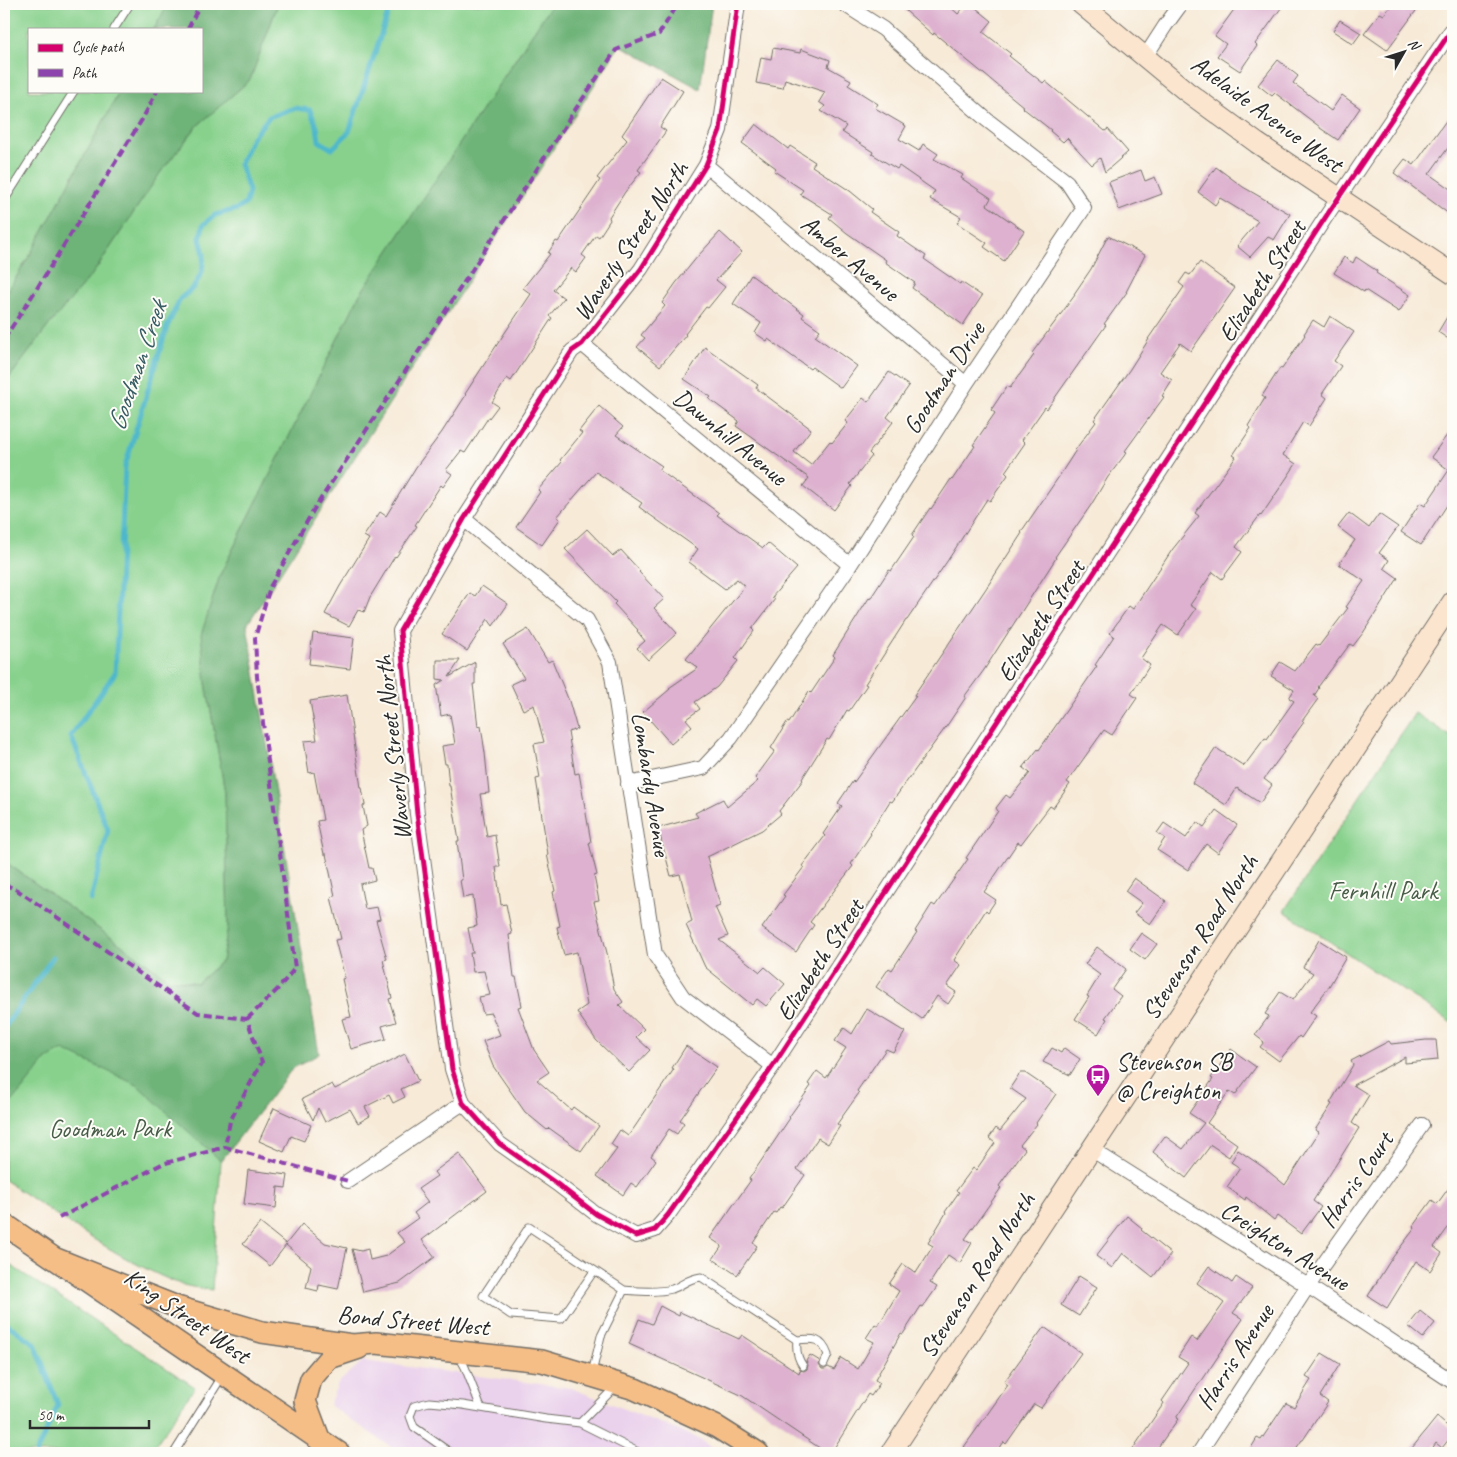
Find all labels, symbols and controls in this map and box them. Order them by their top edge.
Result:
legend [28,28,202,92]
north arrow [1380,28,1430,78]
text: N [1404,35,1425,55]
text: Cycle path [72,38,124,57]
street label: Adelaide Avenue West [1185,48,1351,181]
text: Path [72,64,98,83]
street label: Waverly Street North [566,154,697,327]
street label: Amber Avenue [794,208,907,309]
street label: Elizabeth Street [1211,212,1315,348]
water label: Goodman Creek [100,293,176,435]
street label: Goodman Drive [896,314,993,440]
street label: Dawnhill Avenue [667,381,795,494]
street label: Elizabeth Street [990,552,1094,688]
street label: Waverly Street North [367,653,419,842]
street label: Lombardy Avenue [624,710,678,860]
street label: Stevenson Road North [1135,848,1266,1026]
park label: Fernhill Park [1329,875,1439,907]
street label: Elizabeth Street [769,891,873,1027]
place label: Stevenson SB @ Creighton [1116,1046,1235,1107]
bus stop icon: Stevenson SB @ Creighton [1085,1063,1111,1097]
park label: Goodman Park [49,1113,173,1145]
street label: Harris Court [1312,1124,1402,1234]
street label: Stevenson Road North [912,1186,1043,1364]
street label: Creighton Avenue [1215,1194,1357,1299]
street label: King Street West [118,1261,258,1373]
street label: Harris Avenue [1189,1297,1282,1416]
street label: Bond Street West [336,1298,493,1344]
scale bar [30,1397,149,1429]
text: 50 m [38,1406,65,1425]

